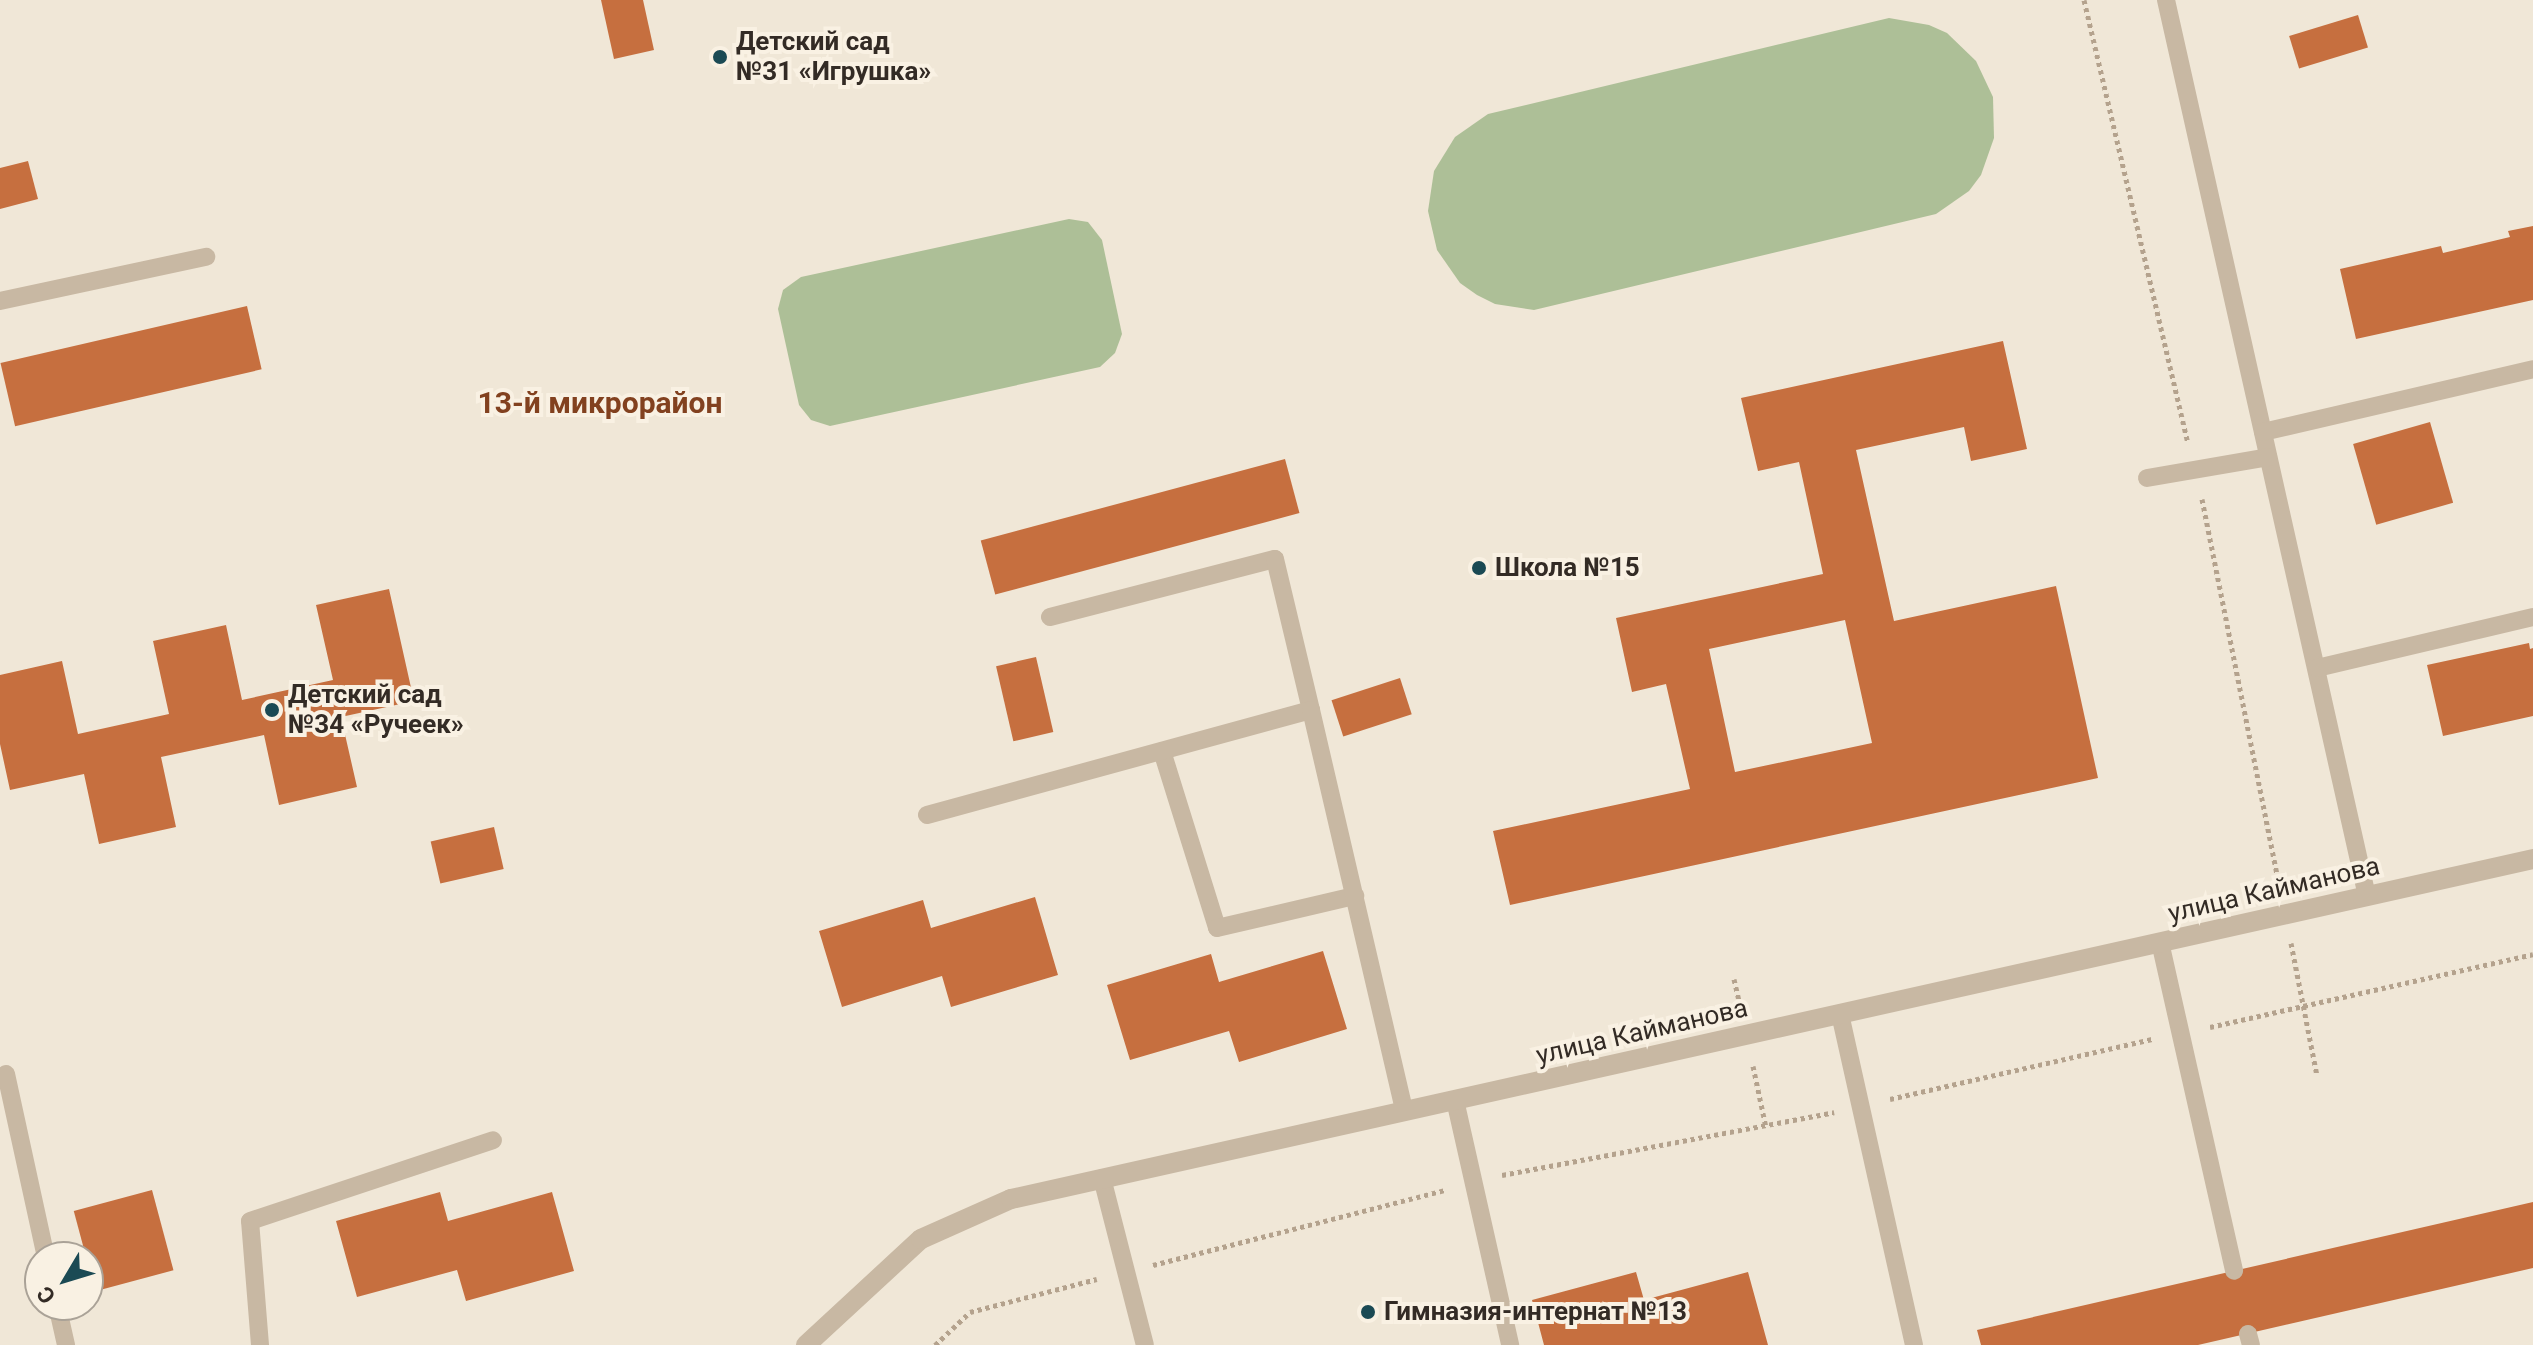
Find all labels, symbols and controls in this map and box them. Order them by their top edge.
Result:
place label: Детский сад №31 «Игрушка» [736,26,931,88]
marker: Детский сад №31 «Игрушка» [711,48,729,66]
district label: 13-й микрорайон [478,385,722,421]
place label: Школа №15 [1495,552,1640,584]
marker: Школа №15 [1470,559,1488,577]
place label: Детский сад №34 «Ручеек» [288,679,464,740]
marker: Детский сад №34 «Ручеек» [263,701,281,719]
street label: улица Кайманова [2165,851,2383,929]
street label: улица Кайманова [1533,993,1751,1071]
north arrow [24,1241,104,1321]
text: С [32,1281,61,1308]
place label: Гимназия-интернат №13 [1384,1296,1687,1328]
marker: Гимназия-интернат №13 [1359,1303,1377,1321]

